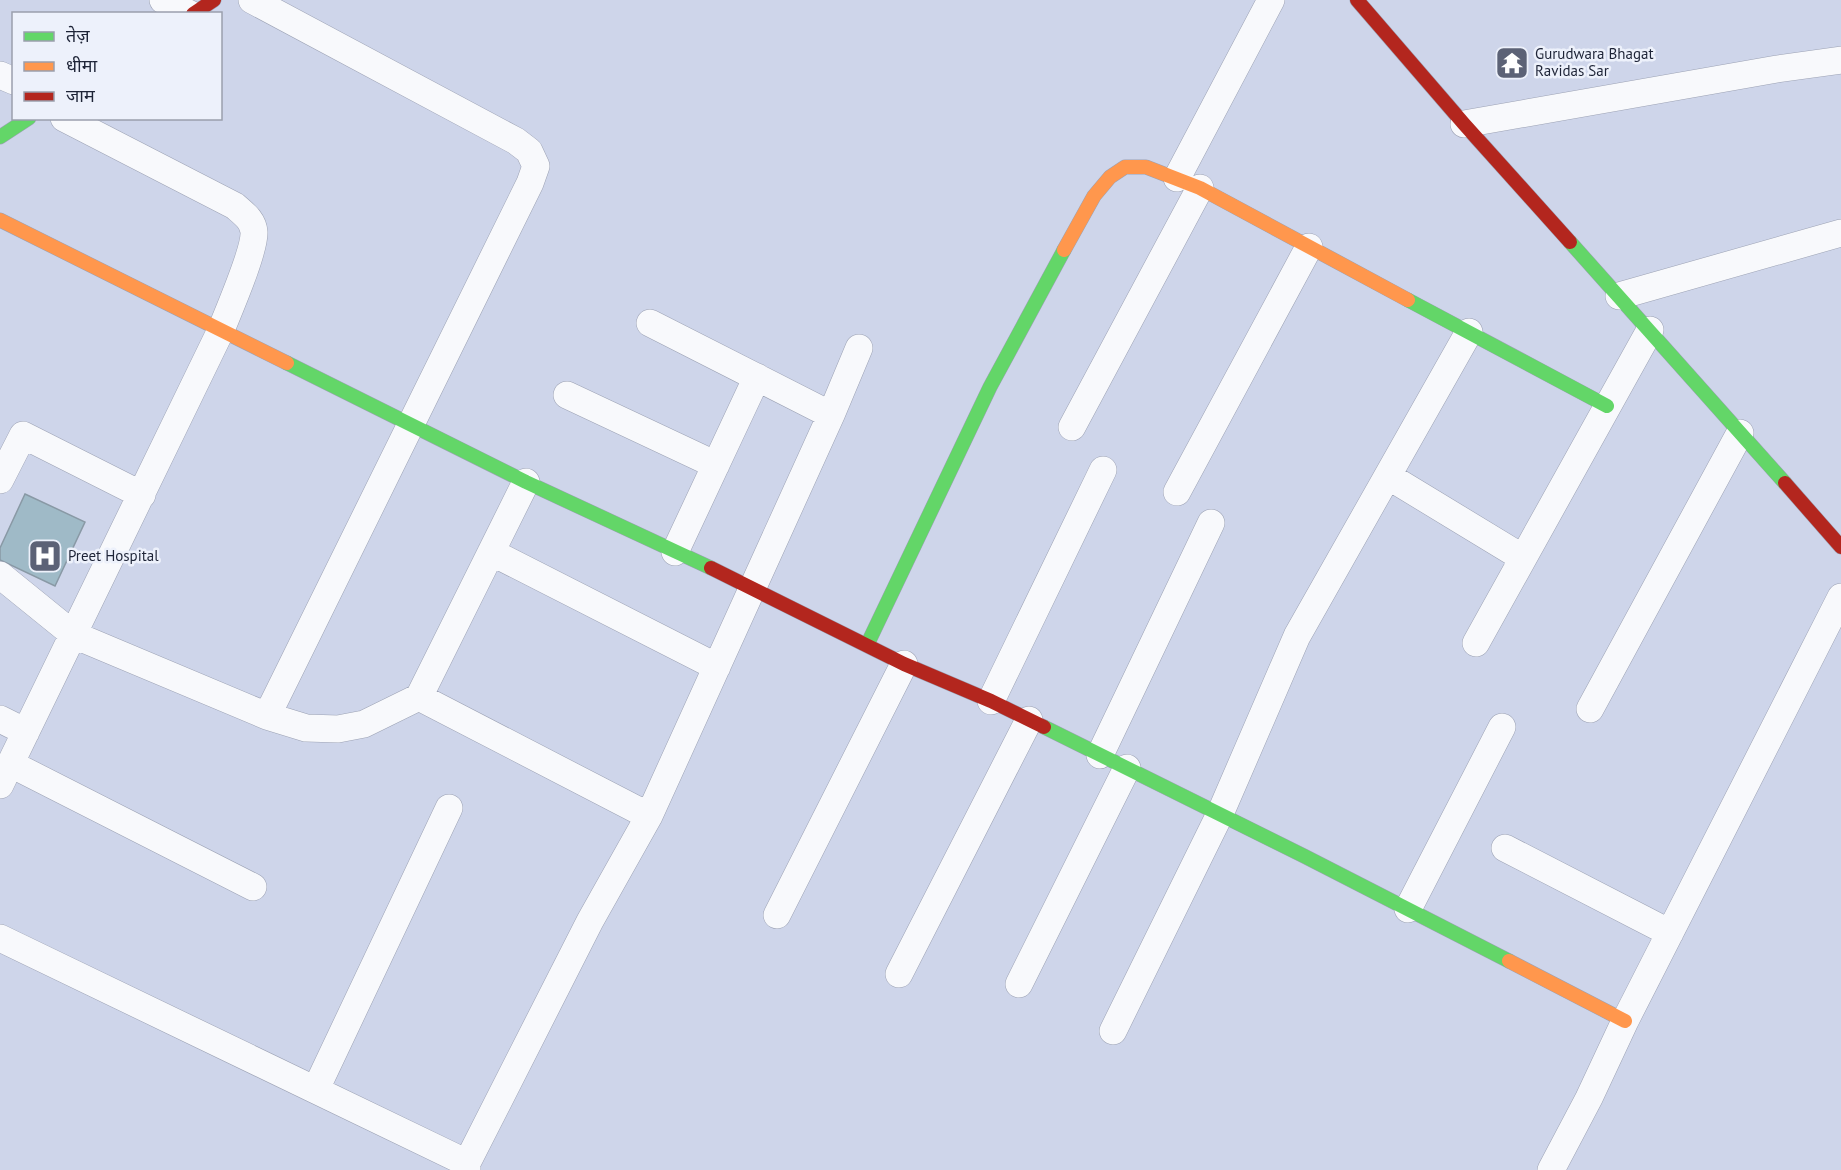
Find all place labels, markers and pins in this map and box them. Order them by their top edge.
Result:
place label: Gurudwara Bhagat Ravidas Sar [1535,44,1654,80]
temple icon: Gurudwara Bhagat Ravidas Sar [1494,45,1530,81]
hospital icon: Preet Hospital [27,538,63,574]
place label: Preet Hospital [68,546,159,565]

